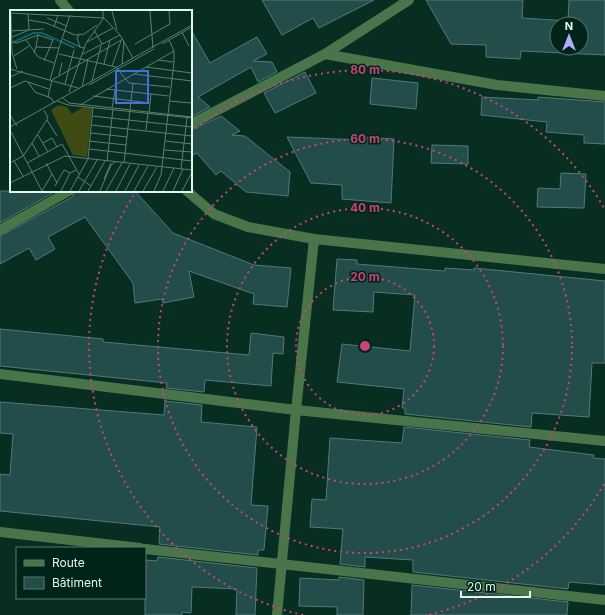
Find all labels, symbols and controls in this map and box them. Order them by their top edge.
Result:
inset map [10,10,192,192]
north arrow [549,16,589,56]
text: N [565,19,573,33]
text: 80 m [350,62,380,77]
text: 60 m [350,131,380,146]
text: 40 m [350,200,380,215]
text: 20 m [350,269,380,284]
centre of rings [358,339,372,353]
legend [16,547,146,599]
text: Route [52,555,85,570]
scale bar [461,573,530,599]
text: Bâtiment [52,575,102,590]
text: 20 m [467,579,496,594]

